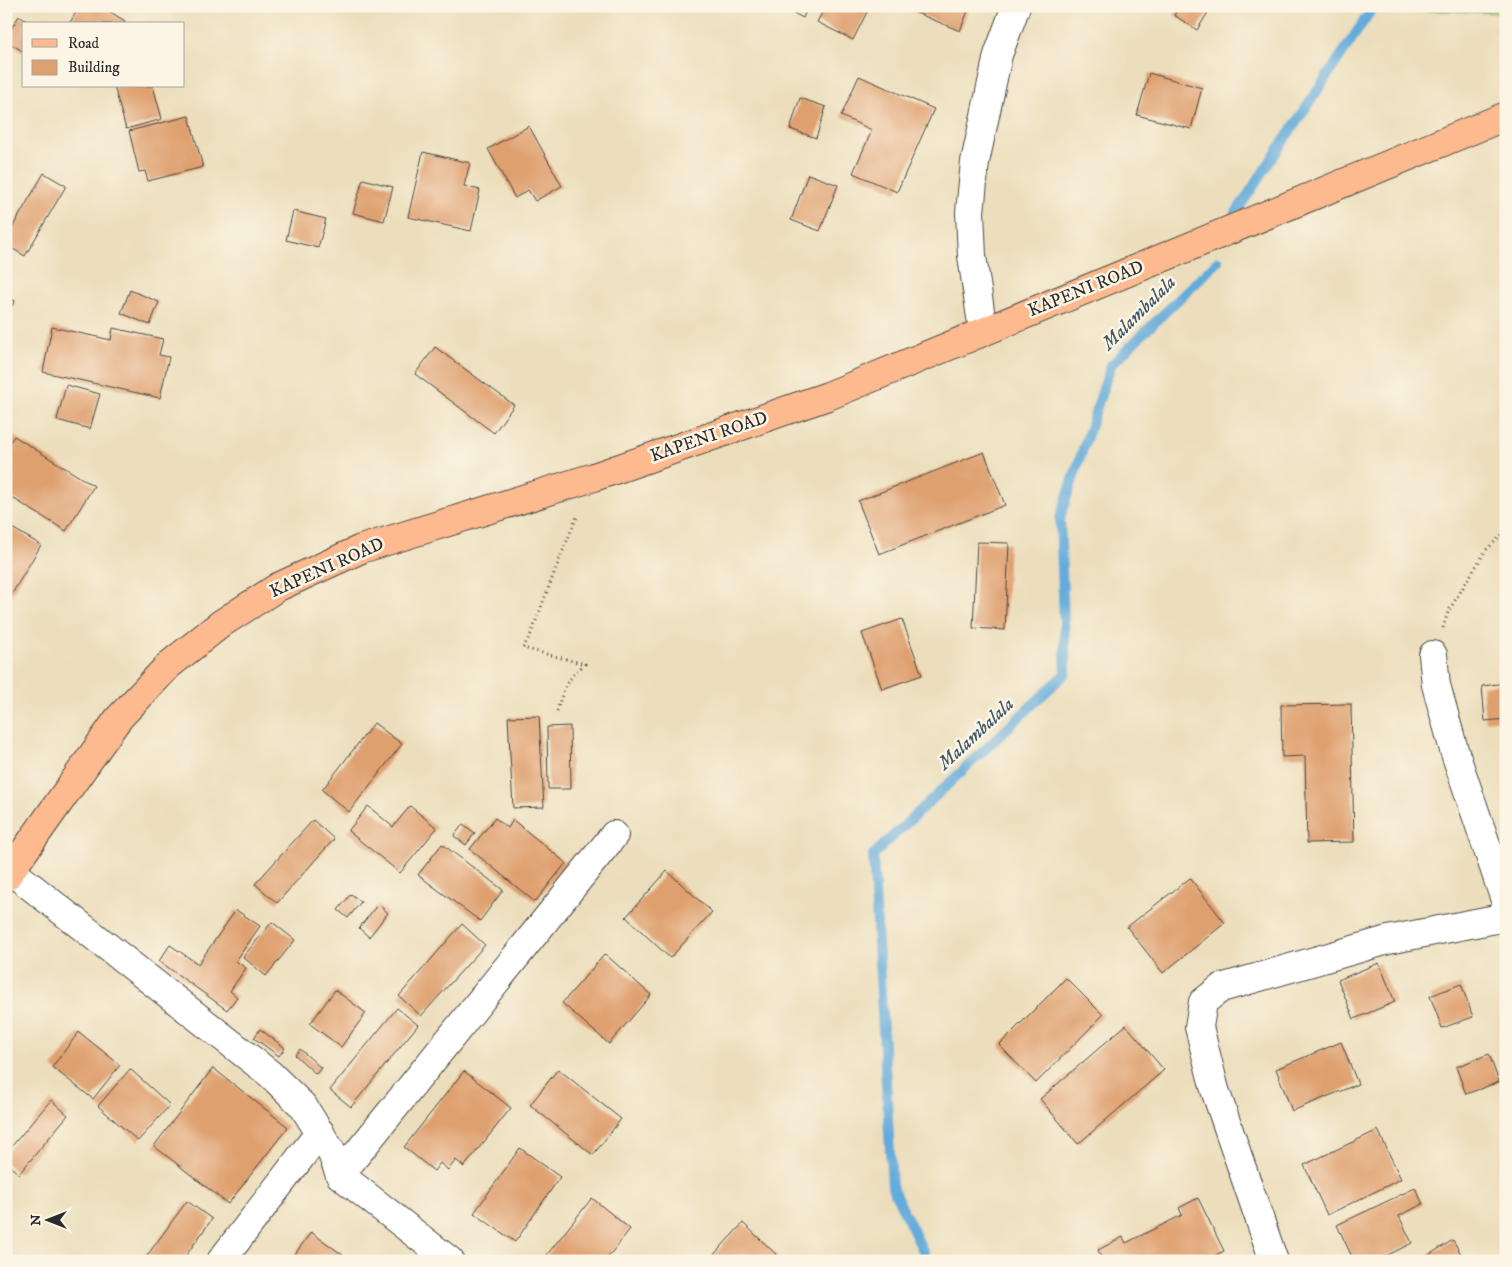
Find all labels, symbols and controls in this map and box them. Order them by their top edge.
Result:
legend [22,22,185,88]
text: Road [68,34,100,53]
text: Building [68,58,120,77]
street label: KAPENI ROAD [1025,256,1147,322]
water label: Malambalala [1096,271,1181,356]
street label: KAPENI ROAD [647,407,771,467]
street label: KAPENI ROAD [266,533,388,603]
water label: Malambalala [932,693,1019,776]
north arrow [22,1194,72,1244]
text: N [27,1214,45,1226]

